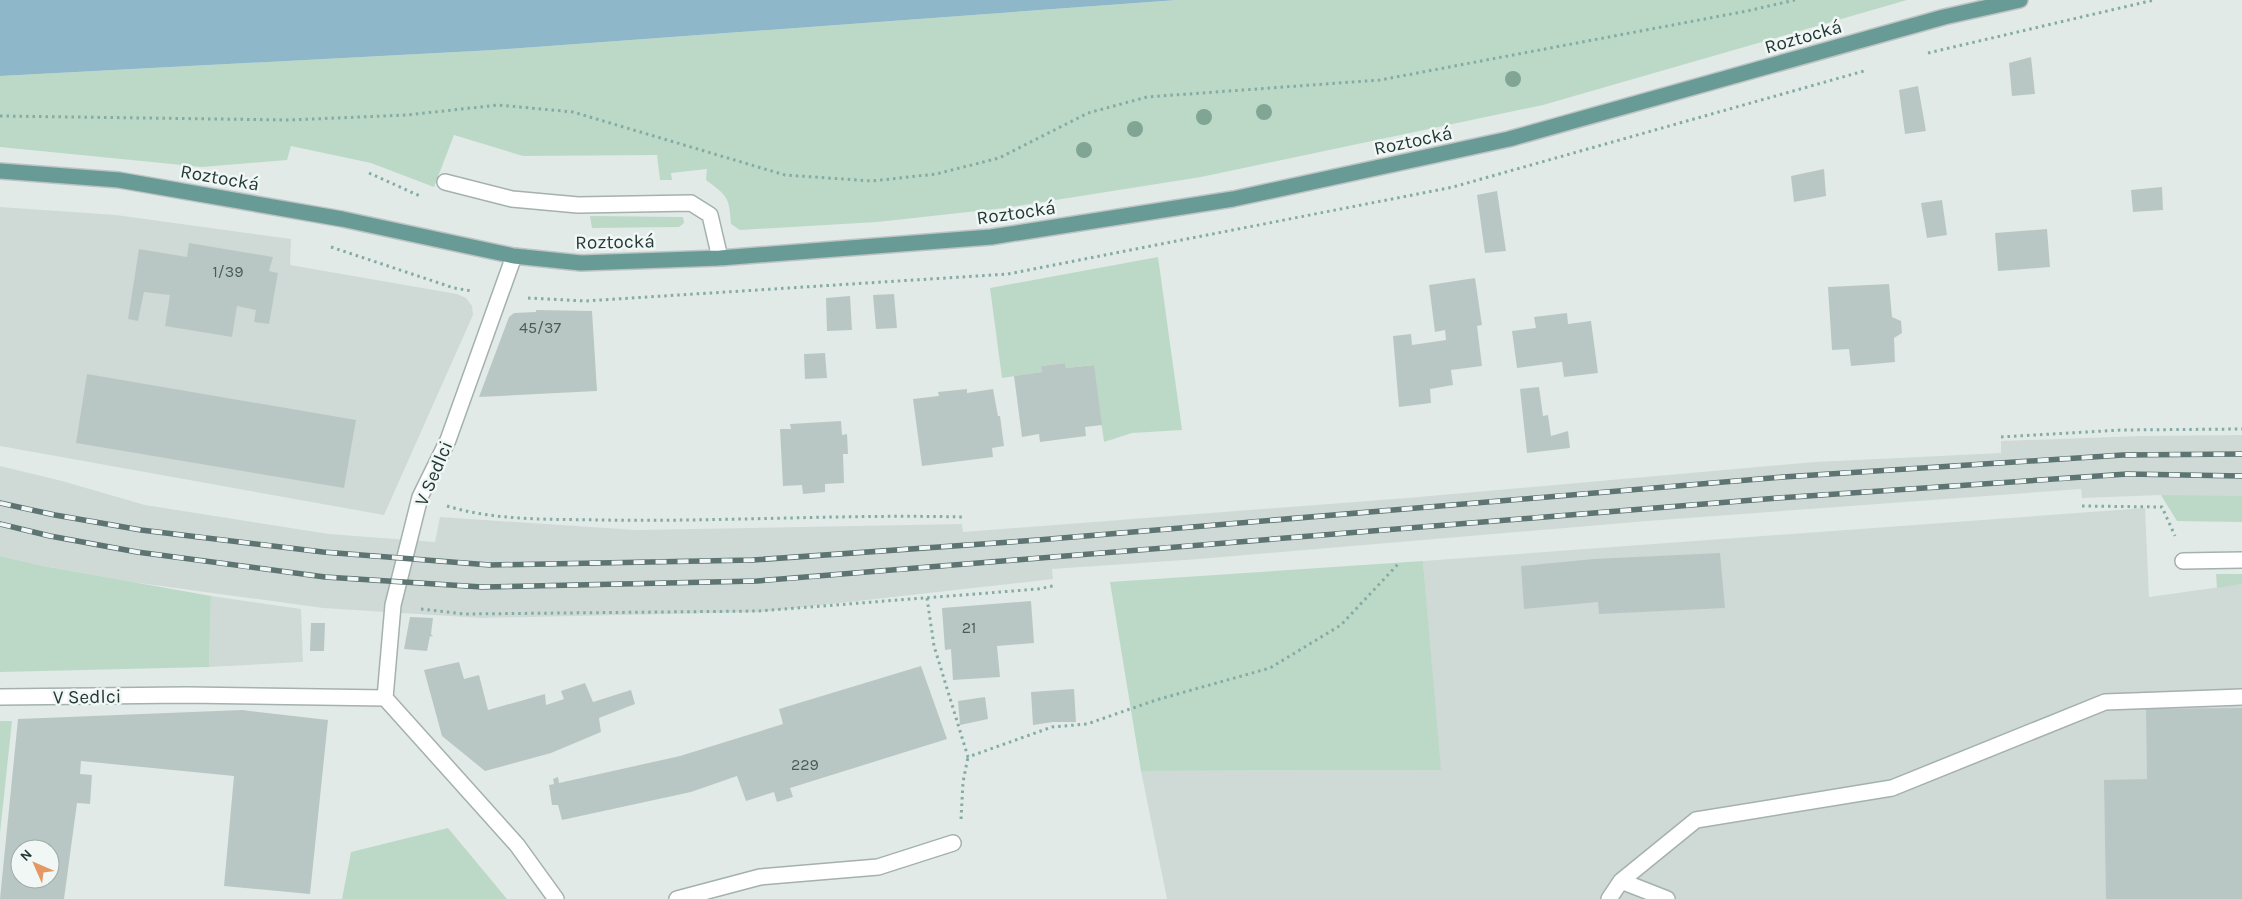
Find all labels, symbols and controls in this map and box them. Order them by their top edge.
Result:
street label: Roztocká [1762,15,1845,58]
street label: Roztocká [1372,122,1454,160]
street label: Roztocká [179,160,261,196]
street label: Roztocká [975,197,1057,229]
street label: Roztocká [575,230,655,254]
house number: 1/39 [213,262,243,281]
house number: 45/37 [519,318,561,337]
street label: V Sedlci [410,438,457,509]
house number: 21 [962,618,976,637]
street label: V Sedlci [53,685,121,709]
house number: 229 [791,755,819,774]
north arrow [10,839,60,889]
text: N [17,846,36,865]

